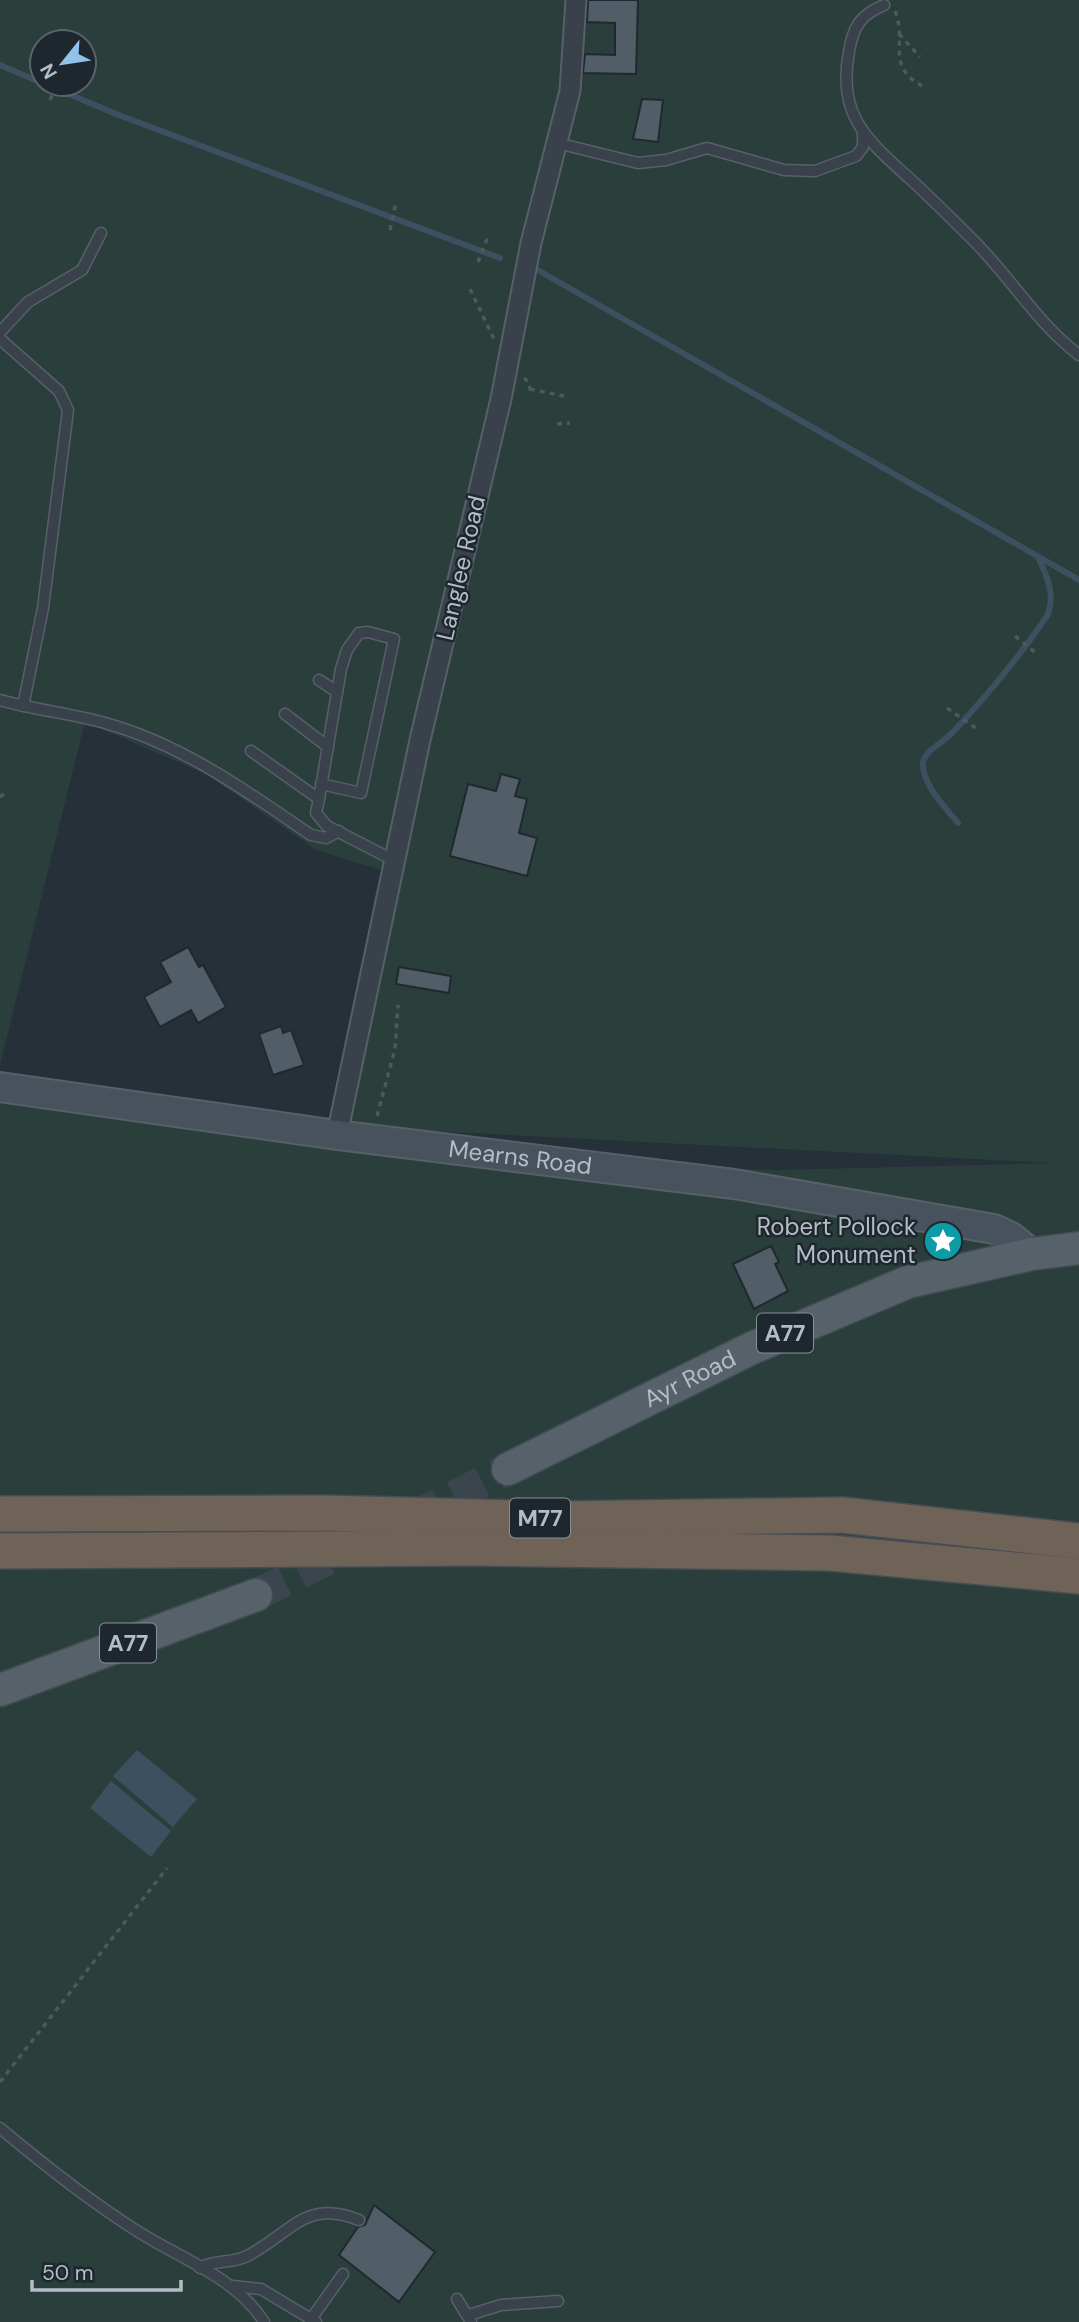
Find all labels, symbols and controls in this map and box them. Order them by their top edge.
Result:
north arrow [28,28,98,98]
text: N [34,59,63,84]
street label: Langlee Road [429,492,492,643]
street label: Mearns Road [447,1133,594,1181]
place label: Robert Pollock Monument [757,1211,916,1270]
place icon: Robert Pollock Monument [922,1220,964,1262]
road number: A77 [757,1314,813,1352]
street label: Ayr Road [638,1342,741,1414]
road number: M77 [510,1498,570,1538]
road number: A77 [100,1624,156,1662]
scale bar [32,2248,180,2292]
text: 50 m [42,2259,93,2287]

